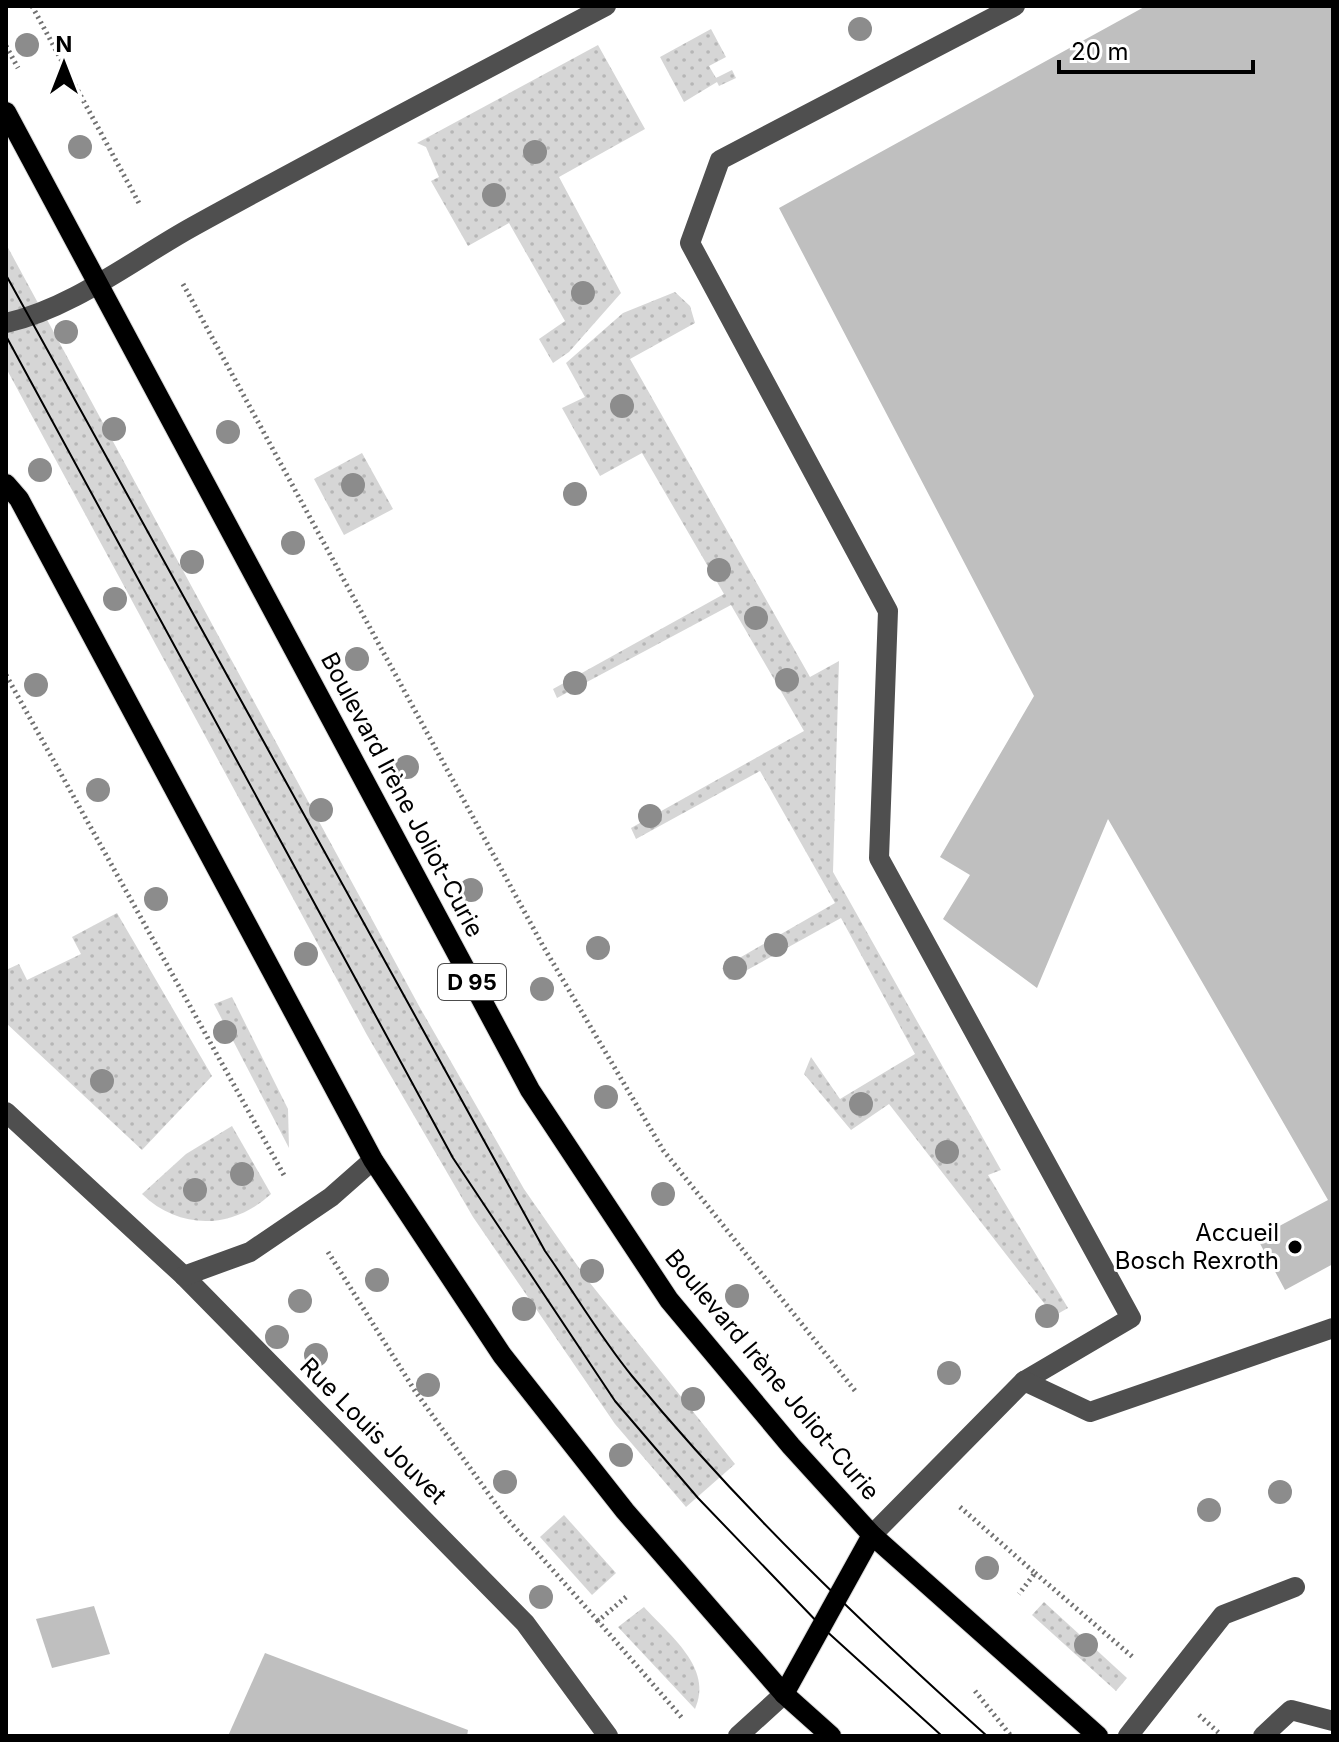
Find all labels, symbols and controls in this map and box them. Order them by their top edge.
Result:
north arrow [24,24,104,104]
scale bar [1059,24,1253,74]
text: N [56,31,72,57]
text: 20 m [1071,37,1129,66]
street label: Boulevard Irène Joliot-Curie [315,648,490,942]
road number: D 95 [438,964,506,1000]
place label: Accueil Bosch Rexroth [1115,1218,1279,1275]
marker: Accueil Bosch Rexroth [1286,1238,1304,1256]
street label: Boulevard Irène Joliot-Curie [659,1244,886,1506]
street label: Rue Louis Jouvet [294,1351,453,1510]

